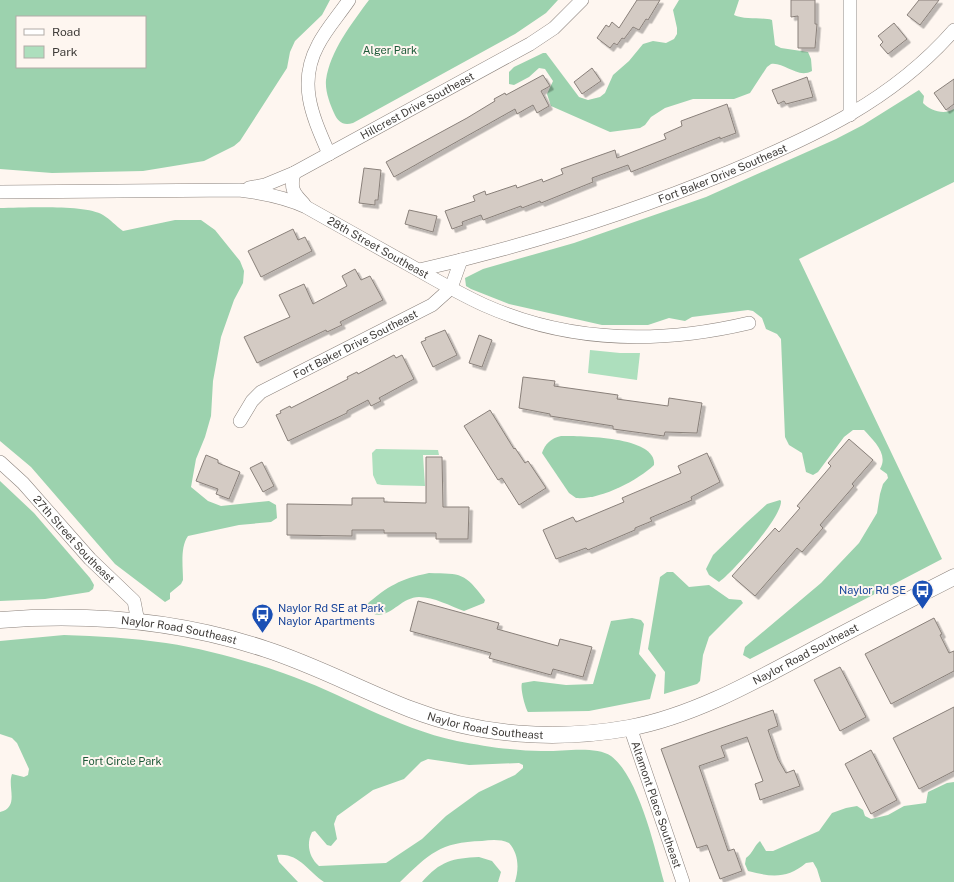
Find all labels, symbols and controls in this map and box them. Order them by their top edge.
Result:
legend [16,16,146,68]
text: Road [52,25,80,39]
park label: Alger Park [363,44,417,56]
text: Park [52,45,78,59]
street label: Hillcrest Drive Southeast [358,70,476,142]
street label: Fort Baker Drive Southeast [657,142,789,205]
street label: 28th Street Southeast [325,214,431,281]
street label: Fort Baker Drive Southeast [291,307,420,381]
street label: 27th Street Southeast [31,493,117,585]
bus stop icon: Naylor Rd SE [909,577,935,610]
place label: Naylor Rd SE [839,584,906,596]
bus stop icon: Naylor Rd SE at Park Naylor Apartments [249,601,275,634]
place label: Naylor Rd SE at Park Naylor Apartments [278,602,384,627]
street label: Naylor Road Southeast [121,614,238,646]
street label: Naylor Road Southeast [751,621,860,687]
street label: Naylor Road Southeast [426,710,544,741]
street label: Altamont Place Southeast [629,739,684,870]
park label: Fort Circle Park [82,755,162,767]

